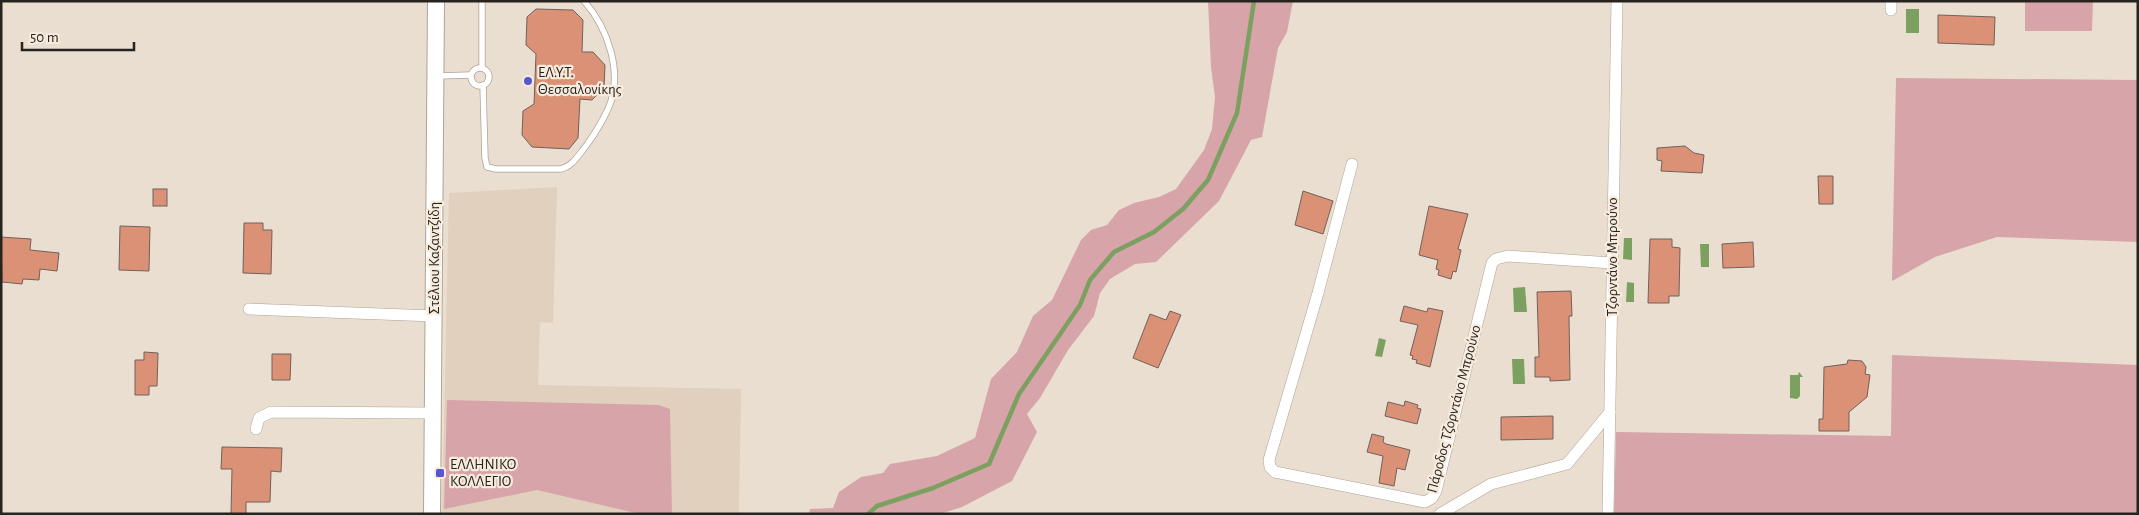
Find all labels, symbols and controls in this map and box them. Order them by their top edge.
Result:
scale bar [22,20,135,52]
text: 50 m [30,30,59,45]
place label: ΕΛ.Υ.Τ. Θεσσαλονίκης [538,65,622,97]
marker: ΕΛ.Υ.Τ. Θεσσαλονίκης [522,75,534,87]
street label: Τζορντάνο Μπρούνο [1605,198,1620,316]
street label: Στέλιου Καζαντζίδη [427,202,442,314]
street label: Πάροδος Τζορντάνο Μπρούνο [1424,323,1484,495]
place label: ΕΛΛΗΝΙΚΟ ΚΟΛΛΕΓΙΟ [450,457,516,489]
marker: ΕΛΛΗΝΙΚΟ ΚΟΛΛΕΓΙΟ [434,467,446,479]

